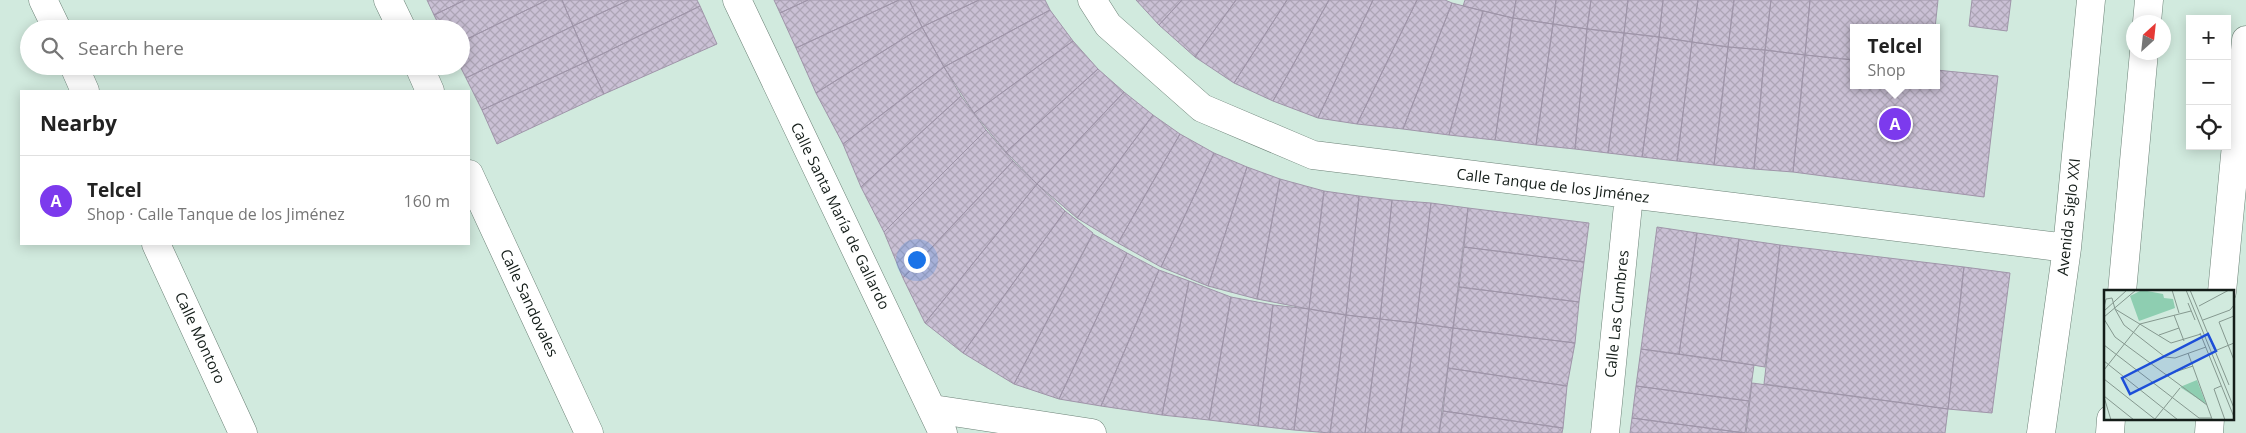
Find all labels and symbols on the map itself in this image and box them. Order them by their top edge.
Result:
north arrow [2126,15,2171,60]
pin: A [1879,105,1911,143]
street label: Calle Santa María de Gallardo [787,119,895,313]
street label: Avenida Siglo XXI [2052,157,2084,277]
street label: Calle Tanque de los Jiménez [1455,163,1651,207]
street label: Calle Sandovales [496,245,564,360]
your location [904,247,930,273]
street label: Calle Las Cumbres [1599,249,1633,379]
street label: Calle Montoro [171,289,231,387]
inset map [2104,290,2234,420]

